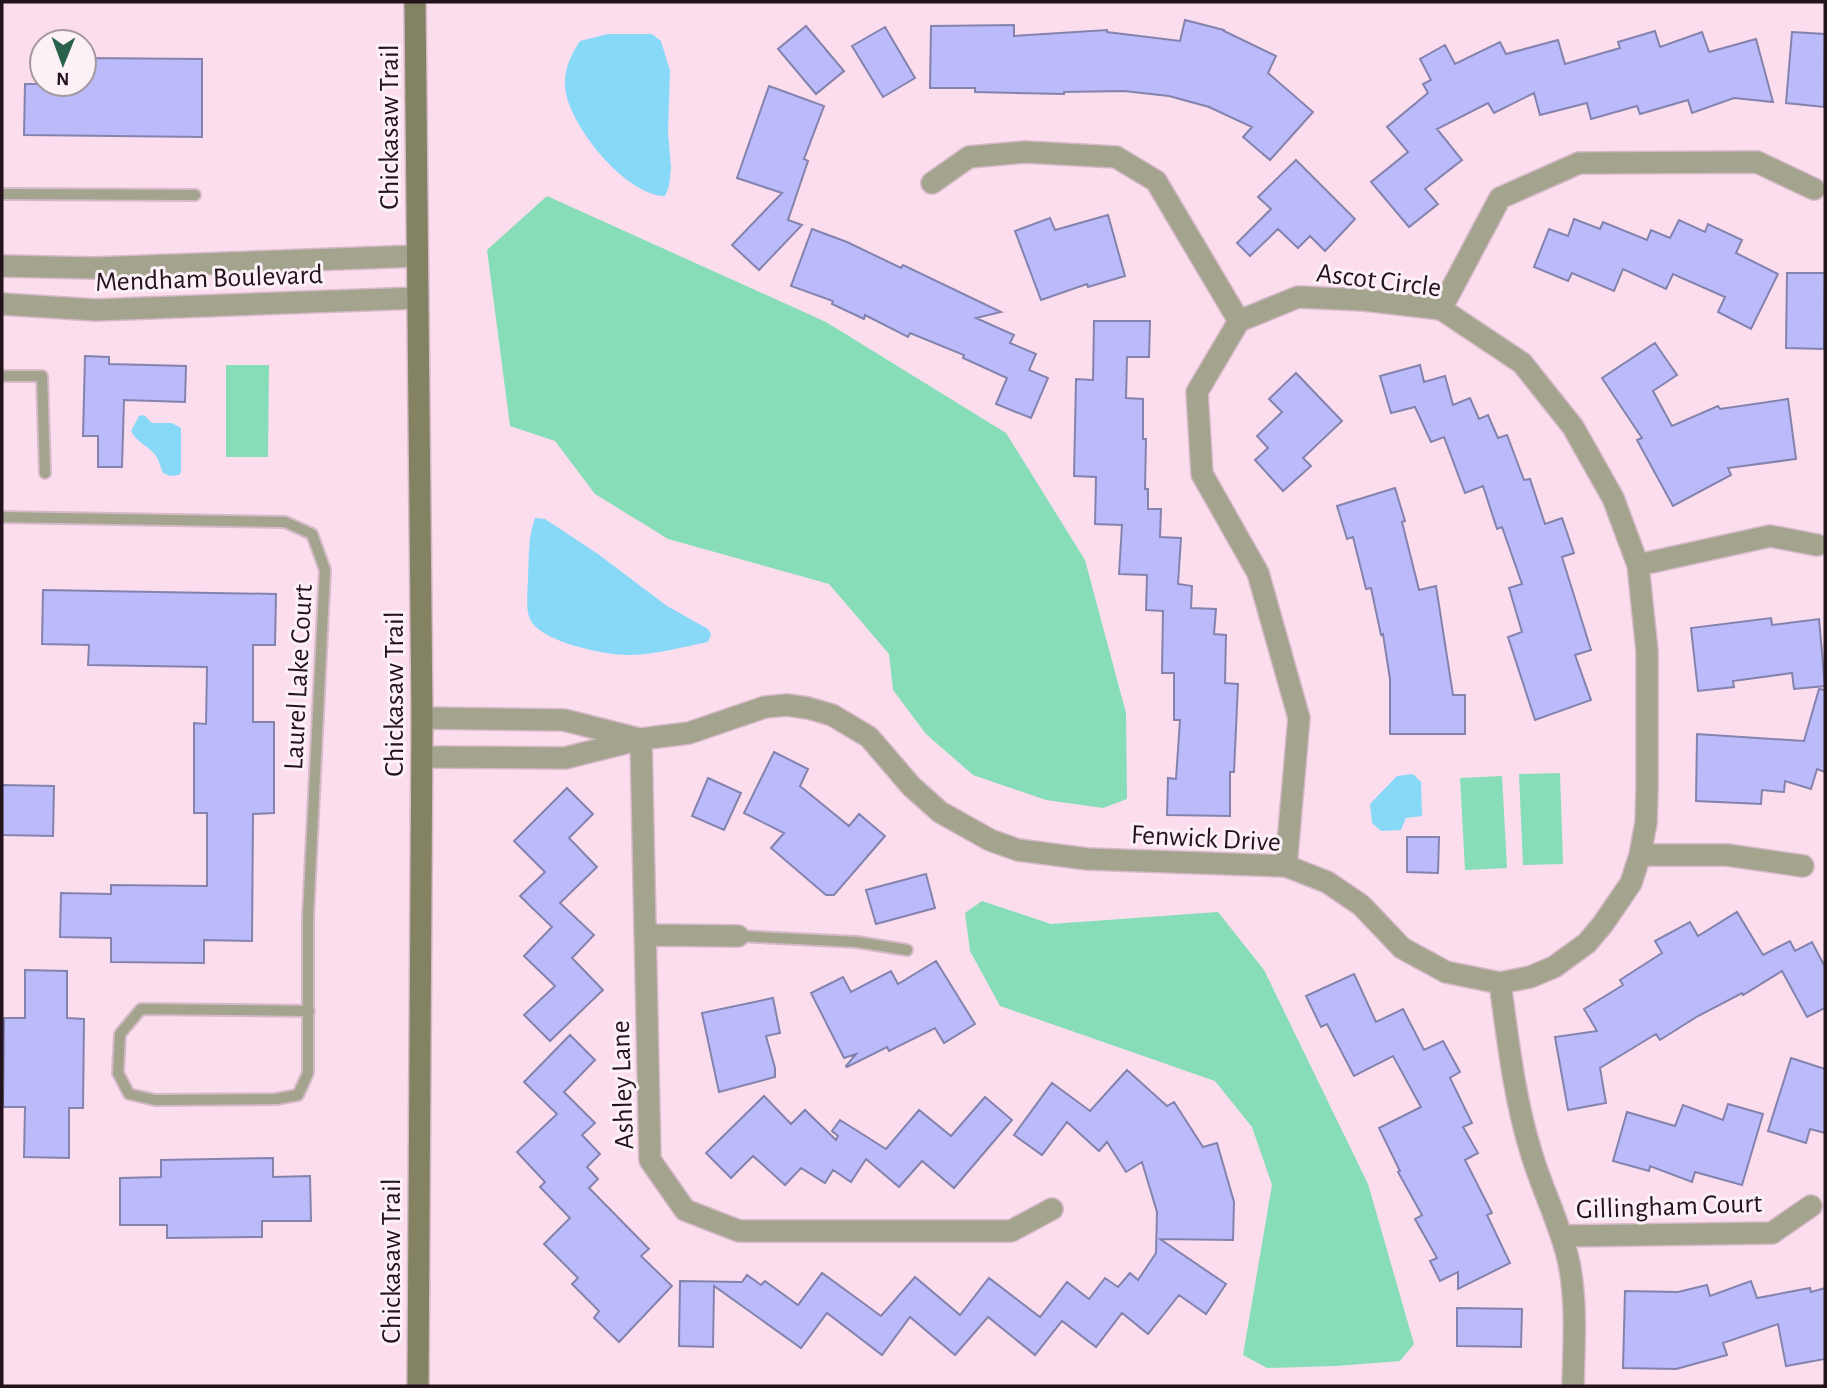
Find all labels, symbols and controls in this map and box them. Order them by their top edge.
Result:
north arrow [28,28,98,98]
street label: Chickasaw Trail [376,44,404,210]
text: N [56,69,70,88]
street label: Ascot Circle [1315,259,1443,303]
street label: Mendham Boulevard [95,261,323,297]
street label: Laurel Lake Court [280,583,318,771]
street label: Chickasaw Trail [381,611,409,777]
street label: Fenwick Drive [1130,821,1282,857]
street label: Ashley Lane [607,1020,639,1150]
street label: Chickasaw Trail [378,1178,406,1344]
street label: Gillingham Court [1576,1190,1763,1224]

